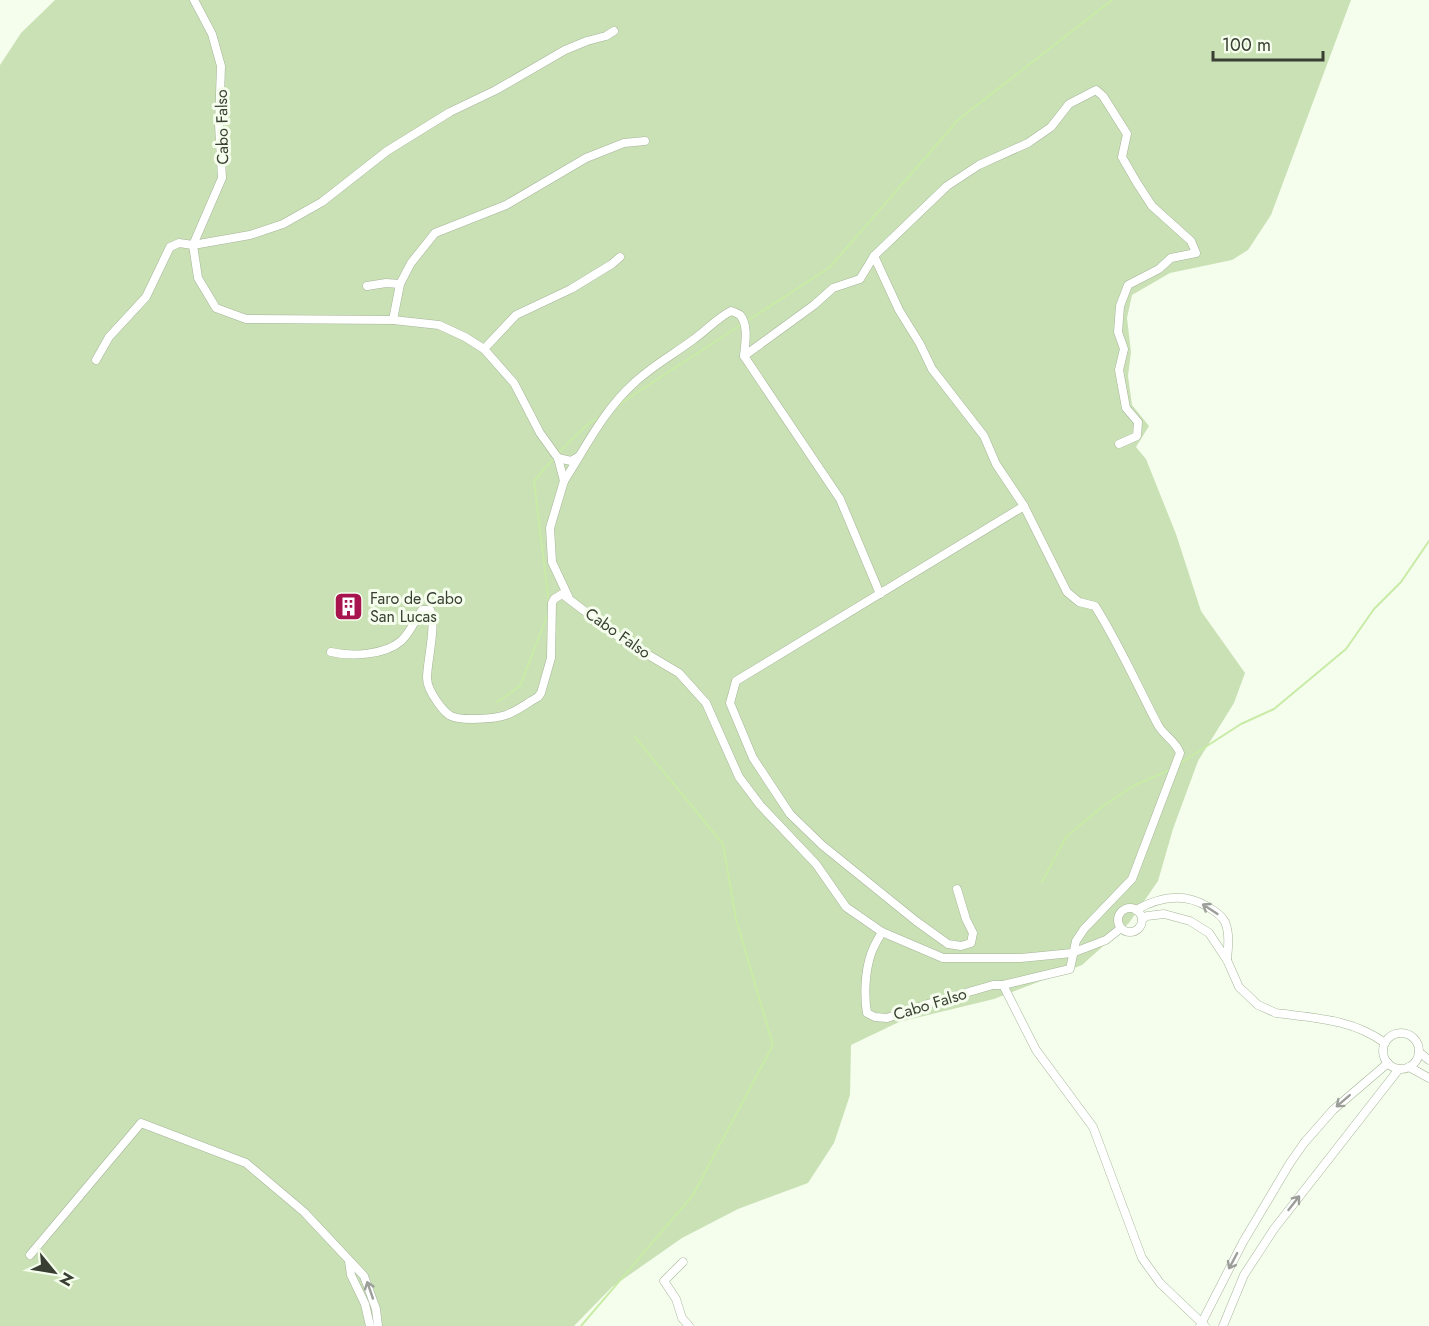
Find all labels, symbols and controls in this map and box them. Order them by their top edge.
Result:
scale bar [1213,24,1322,62]
text: 100 m [1222,32,1271,58]
street label: Cabo Falso [210,89,234,165]
place label: Faro de Cabo San Lucas [370,587,463,628]
building icon: Faro de Cabo San Lucas [333,591,365,623]
street label: Cabo Falso [581,602,656,664]
one-way arrow [1202,902,1219,915]
street label: Cabo Falso [891,982,970,1026]
one-way arrow [1336,1094,1351,1108]
one-way arrow [1287,1195,1300,1211]
north arrow [24,1242,84,1302]
one-way arrow [1227,1251,1238,1269]
text: N [53,1268,80,1291]
one-way arrow [363,1281,374,1300]

